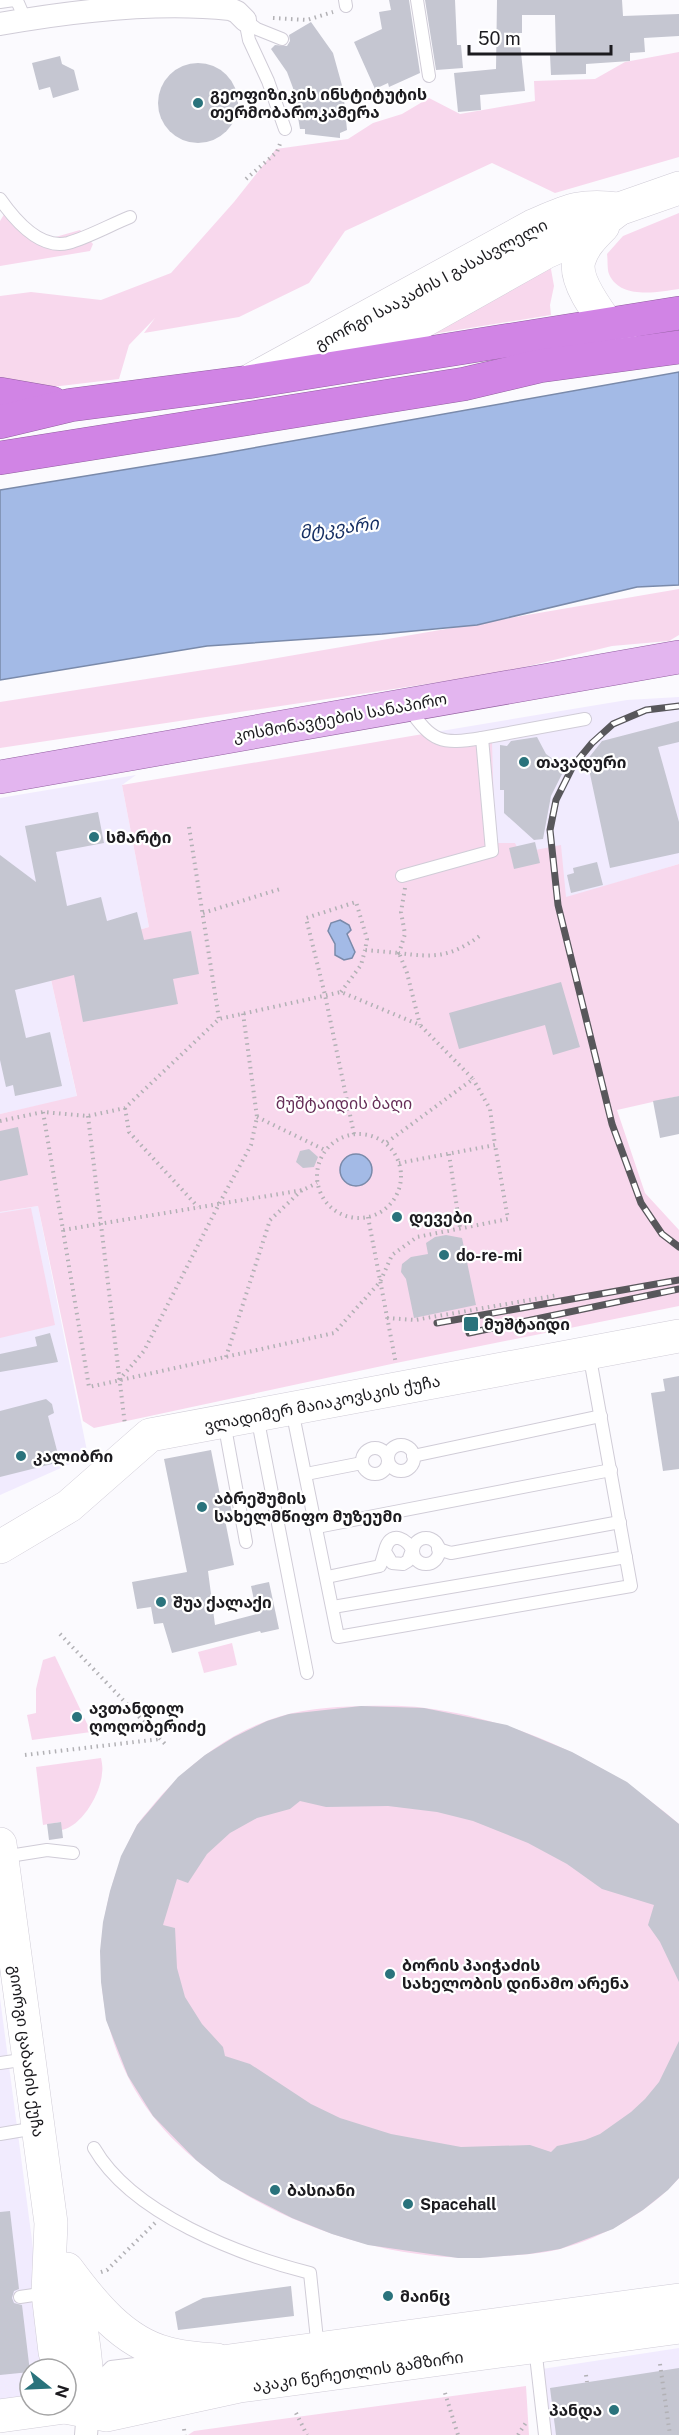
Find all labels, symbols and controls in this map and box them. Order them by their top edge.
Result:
scale bar [469,18,612,56]
text: 50 m [478,28,521,49]
place label: გეოფიზიკის ინსტიტუტის თერმობაროკამერა [210,85,427,122]
marker: გეოფიზიკის ინსტიტუტის თერმობაროკამერა [191,96,205,110]
street label: გიორგი სააკაძის I გასასვლელი [312,215,551,355]
water label: მტკვარი [298,512,380,544]
street label: კოსმონავტების სანაპირო [232,689,448,746]
place label: თავადური [536,753,626,773]
marker: თავადური [517,755,531,769]
place label: სმარტი [106,828,171,847]
marker: სმარტი [87,830,101,844]
park label: მუშტაიდის ბაღი [276,1094,412,1114]
place label: დევები [409,1208,472,1228]
marker: დევები [390,1210,404,1224]
place label: do-re-mi [456,1246,522,1265]
marker: do-re-mi [437,1248,451,1262]
marker: მუშტაიდი [462,1315,480,1333]
place label: მუშტაიდი [484,1315,570,1335]
street label: ვლადიმერ მაიაკოვსკის ქუჩა [202,1371,442,1437]
place label: კალიბრი [33,1447,113,1467]
marker: კალიბრი [14,1449,28,1463]
place label: აბრეშუმის სახელმწიფო მუზეუმი [214,1489,402,1527]
marker: აბრეშუმის სახელმწიფო მუზეუმი [195,1500,209,1514]
place label: შუა ქალაქი [173,1593,272,1613]
marker: შუა ქალაქი [154,1595,168,1609]
place label: ავთანდილ ღოღობერიძე [89,1699,206,1737]
marker: ავთანდილ ღოღობერიძე [70,1710,84,1724]
place label: ბორის პაიჭაძის სახელობის დინამო არენა [402,1956,629,1994]
street label: გიორგი ცაბაძის ქუჩა [5,1964,48,2138]
marker: ბორის პაიჭაძის სახელობის დინამო არენა [383,1967,397,1981]
place label: ბასიანი [287,2181,355,2200]
marker: ბასიანი [268,2183,282,2197]
place label: Spacehall [420,2195,497,2214]
marker: Spacehall [401,2197,415,2211]
place label: მაინც [400,2287,450,2306]
marker: მაინც [381,2289,395,2303]
street label: აკაკი წერეთლის გამზირი [251,2347,465,2397]
north arrow [18,2357,78,2417]
text: N [51,2383,73,2400]
place label: პანდა [549,2401,602,2421]
marker: პანდა [607,2403,621,2417]

